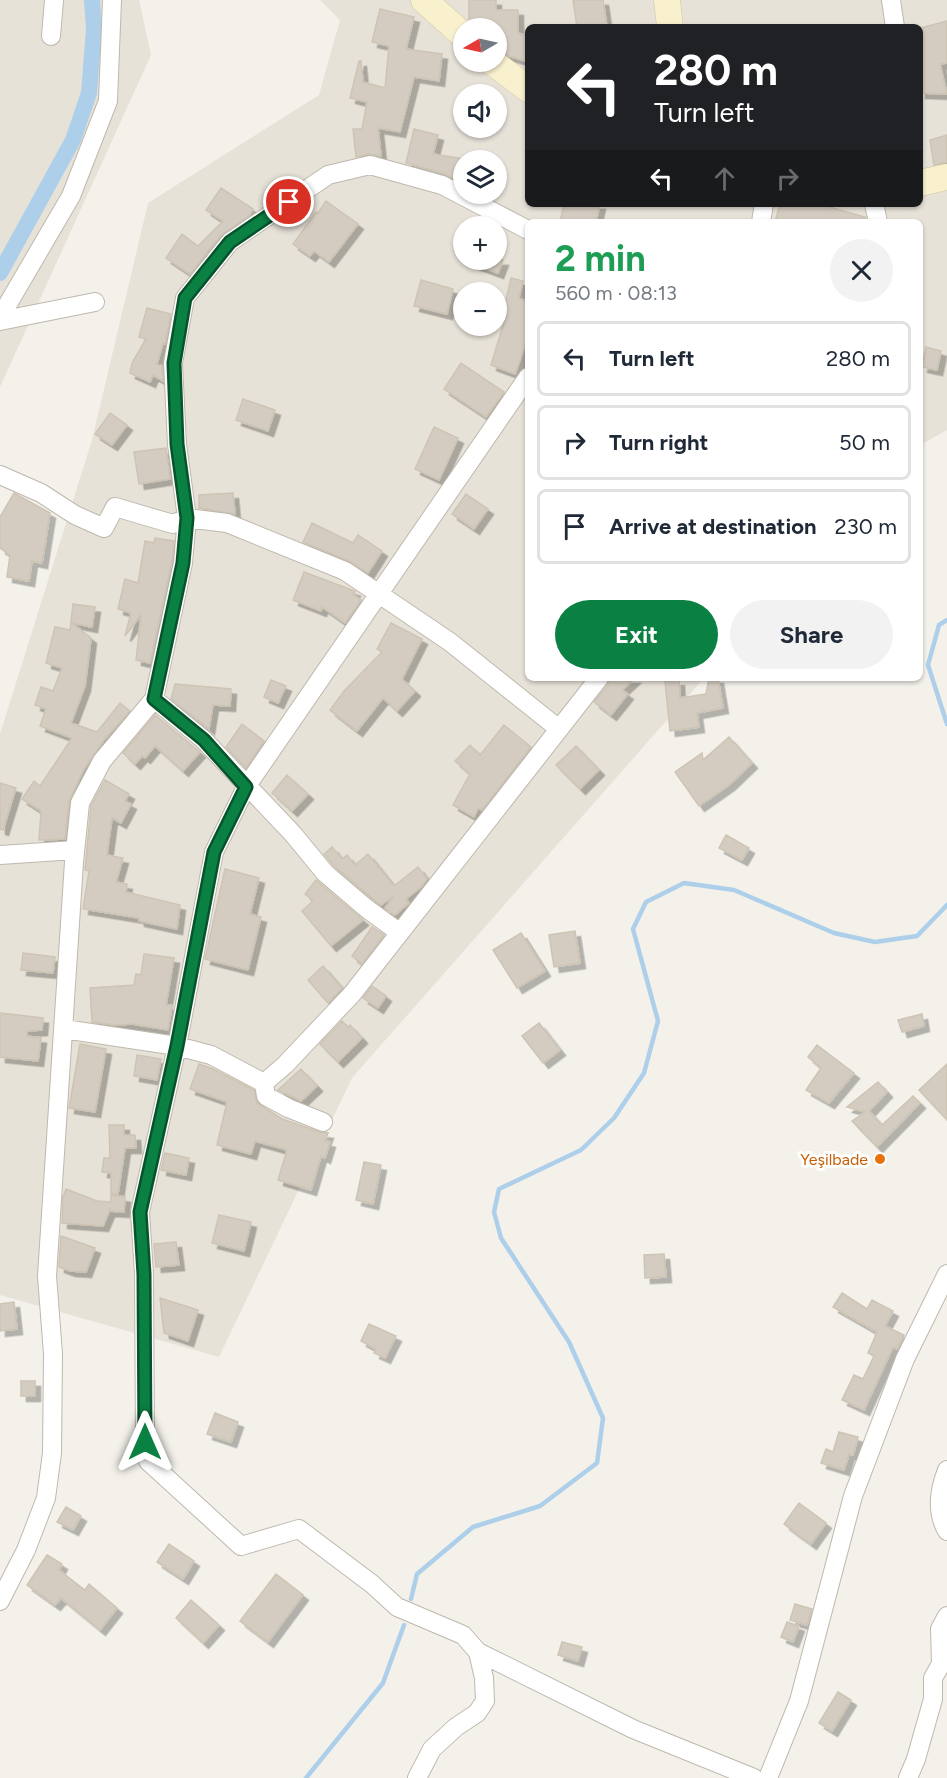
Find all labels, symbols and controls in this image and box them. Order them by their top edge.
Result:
north arrow [453,18,507,72]
map controls [453,18,507,336]
text: 280 m [654,45,778,96]
icon: left [555,48,633,126]
button: sound [453,84,507,138]
text: Turn left [654,96,754,129]
button: layers [453,150,507,204]
icon: left [645,162,678,195]
icon: ahead [708,162,741,195]
icon: right [771,162,804,195]
pin [263,176,314,227]
icon: arrive [272,185,305,218]
button: + [453,216,507,270]
text: 2 min [555,237,646,280]
button: close [830,239,893,302]
text: 560 m · 08:13 [555,281,677,305]
button: − [453,282,507,336]
icon: left [558,342,591,375]
text: Turn left [609,345,695,372]
text: 280 m [826,345,890,372]
icon: right [558,426,591,459]
text: Turn right [609,429,708,456]
text: 50 m [839,429,890,456]
icon: arrive [558,510,591,543]
text: Arrive at destination [609,513,817,540]
text: 230 m [835,513,897,540]
button: Exit [555,600,718,669]
button: Share [730,600,893,669]
place label: Yeşilbade [800,1150,868,1169]
marker: Yeşilbade [873,1152,887,1166]
position arrow [113,1410,177,1474]

